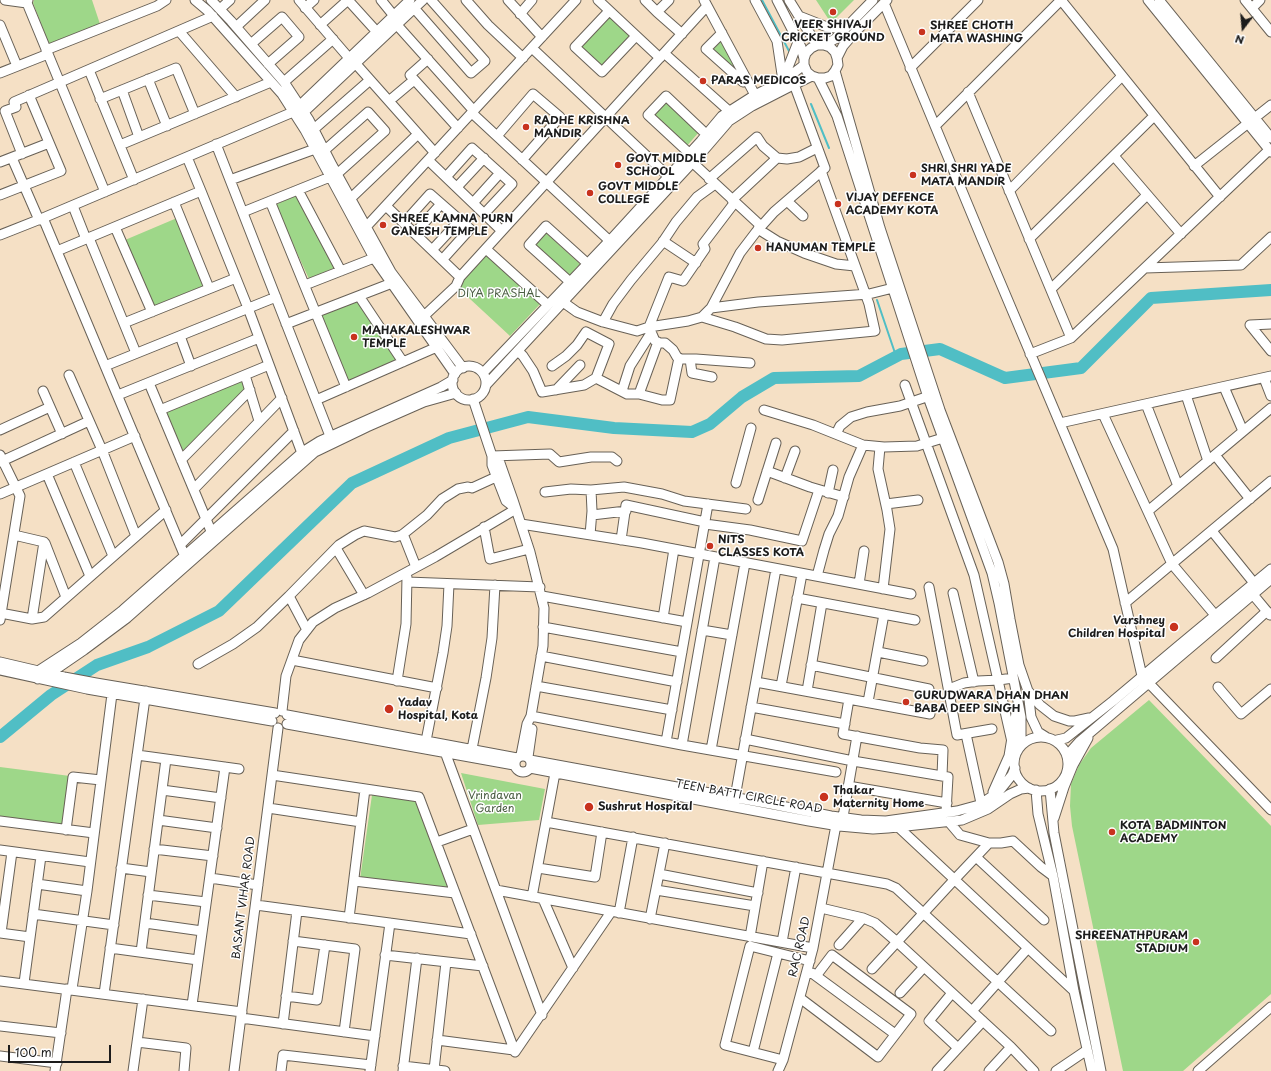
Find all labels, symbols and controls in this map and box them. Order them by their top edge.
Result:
marker: VEER SHIVAJI CRICKET GROUND [828,7,838,17]
north arrow [1223,8,1263,48]
place label: VEER SHIVAJI CRICKET GROUND [781,18,885,44]
place label: SHREE CHOTH MATA WASHING [930,19,1023,45]
marker: SHREE CHOTH MATA WASHING [917,27,927,37]
text: N [1233,31,1246,49]
place label: PARAS MEDICOS [711,74,806,88]
marker: PARAS MEDICOS [698,76,708,86]
place label: RADHE KRISHNA MANDIR [534,114,630,140]
marker: RADHE KRISHNA MANDIR [521,122,531,132]
place label: GOVT MIDDLE SCHOOL [626,152,707,178]
marker: GOVT MIDDLE SCHOOL [613,160,623,170]
place label: SHRI SHRI YADE MATA MANDIR [921,162,1012,188]
marker: SHRI SHRI YADE MATA MANDIR [908,170,918,180]
place label: GOVT MIDDLE COLLEGE [598,180,679,206]
marker: GOVT MIDDLE COLLEGE [585,188,595,198]
place label: VIJAY DEFENCE ACADEMY KOTA [846,191,938,217]
marker: VIJAY DEFENCE ACADEMY KOTA [833,199,843,209]
place label: SHREE KAMNA PURN GANESH TEMPLE [391,212,513,238]
marker: SHREE KAMNA PURN GANESH TEMPLE [378,220,388,230]
place label: HANUMAN TEMPLE [766,241,876,255]
marker: HANUMAN TEMPLE [753,243,763,253]
park label: DIYA PRASHAL [457,287,541,301]
place label: MAHAKALESHWAR TEMPLE [362,324,470,350]
marker: MAHAKALESHWAR TEMPLE [349,332,359,342]
place label: NITS CLASSES KOTA [718,533,804,559]
marker: NITS CLASSES KOTA [705,541,715,551]
place label: Varshney Children Hospital [1068,614,1165,640]
marker: Varshney Children Hospital [1168,621,1180,633]
place label: GURUDWARA DHAN DHAN BABA DEEP SINGH [914,689,1069,715]
place label: Yadav Hospital, Kota [398,696,478,722]
marker: GURUDWARA DHAN DHAN BABA DEEP SINGH [901,697,911,707]
marker: Yadav Hospital, Kota [383,703,395,715]
street label: TEEN BATTI CIRCLE ROAD [674,778,824,816]
place label: Thakar Maternity Home [833,784,924,810]
park label: Vrindavan Garden [468,789,522,815]
marker: Thakar Maternity Home [818,791,830,803]
place label: Sushrut Hospital [598,800,692,814]
marker: Sushrut Hospital [583,801,595,813]
place label: KOTA BADMINTON ACADEMY [1120,819,1226,845]
marker: KOTA BADMINTON ACADEMY [1107,827,1117,837]
street label: BASANT VIHAR ROAD [230,836,258,960]
street label: RAC ROAD [787,915,813,979]
place label: SHREENATHPURAM STADIUM [1075,929,1188,955]
marker: SHREENATHPURAM STADIUM [1191,937,1201,947]
scale bar [10,1037,113,1063]
text: 100 m [15,1043,52,1061]

